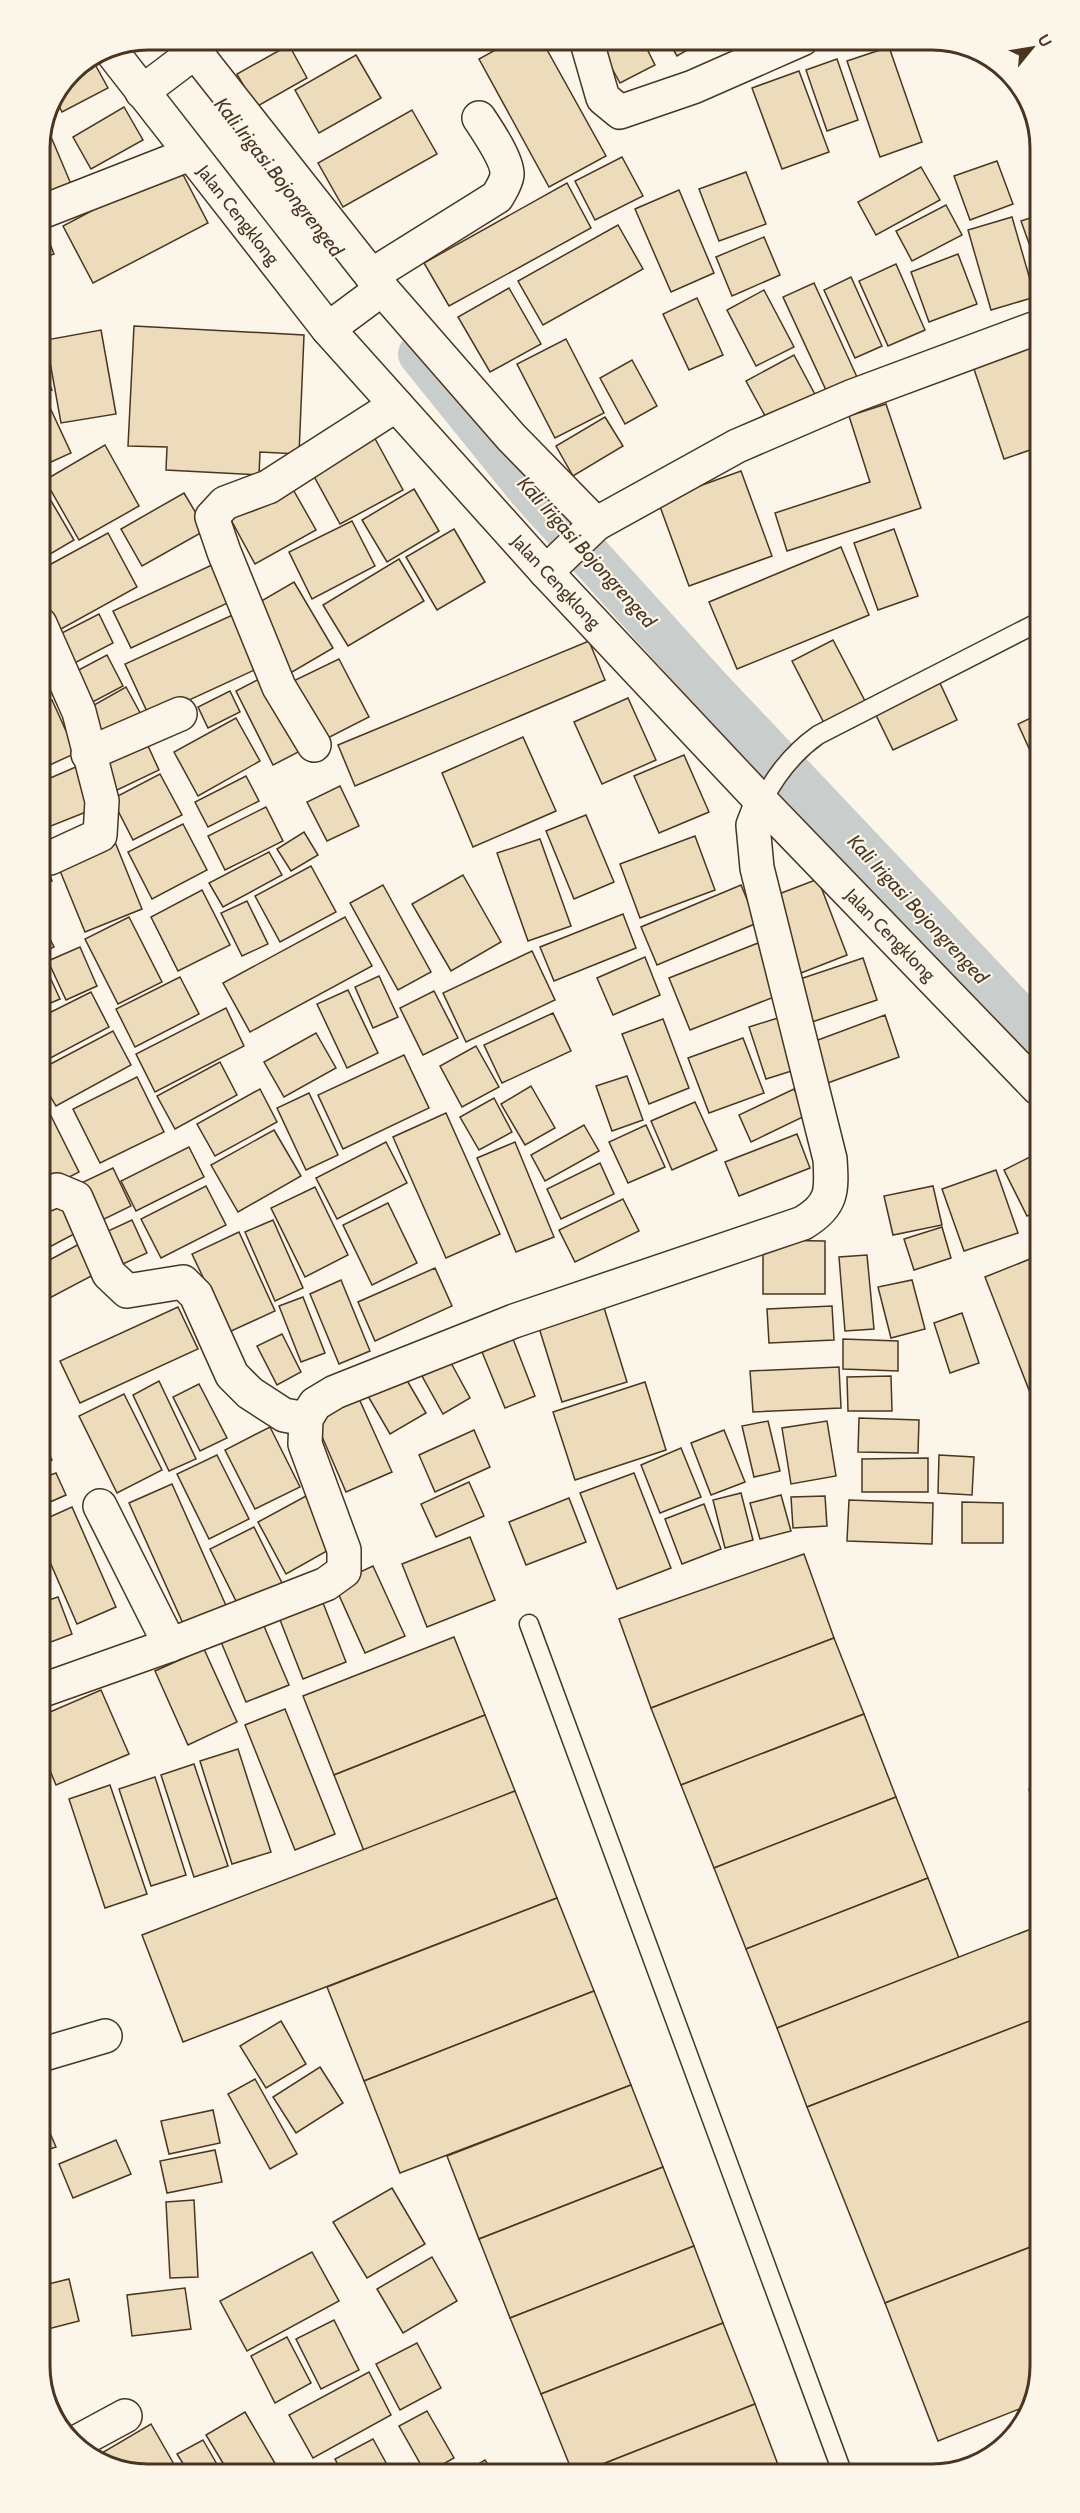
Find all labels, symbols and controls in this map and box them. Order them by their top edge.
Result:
north arrow [1002,18,1062,78]
text: U [1033,31,1056,50]
water label: Kali Irigasi Bojongrenged [209,92,349,262]
street label: Jalan Cengklong [192,160,284,270]
water label: Kali Irigasi Bojongrenged [513,471,662,633]
street label: Jalan Cengklong [506,530,606,634]
water label: Kali Irigasi Bojongrenged [842,829,994,989]
street label: Jalan Cengklong [840,883,940,987]

